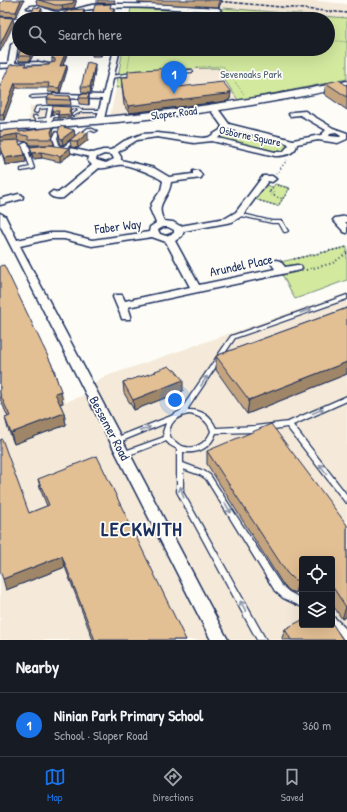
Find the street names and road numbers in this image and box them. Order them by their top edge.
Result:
street label: Sloper Road [150,103,199,123]
street label: Osborne Square [218,123,283,150]
street label: Faber Way [93,214,143,238]
street label: Arundel Place [208,250,274,280]
street label: Bessemer Road [86,393,134,463]

